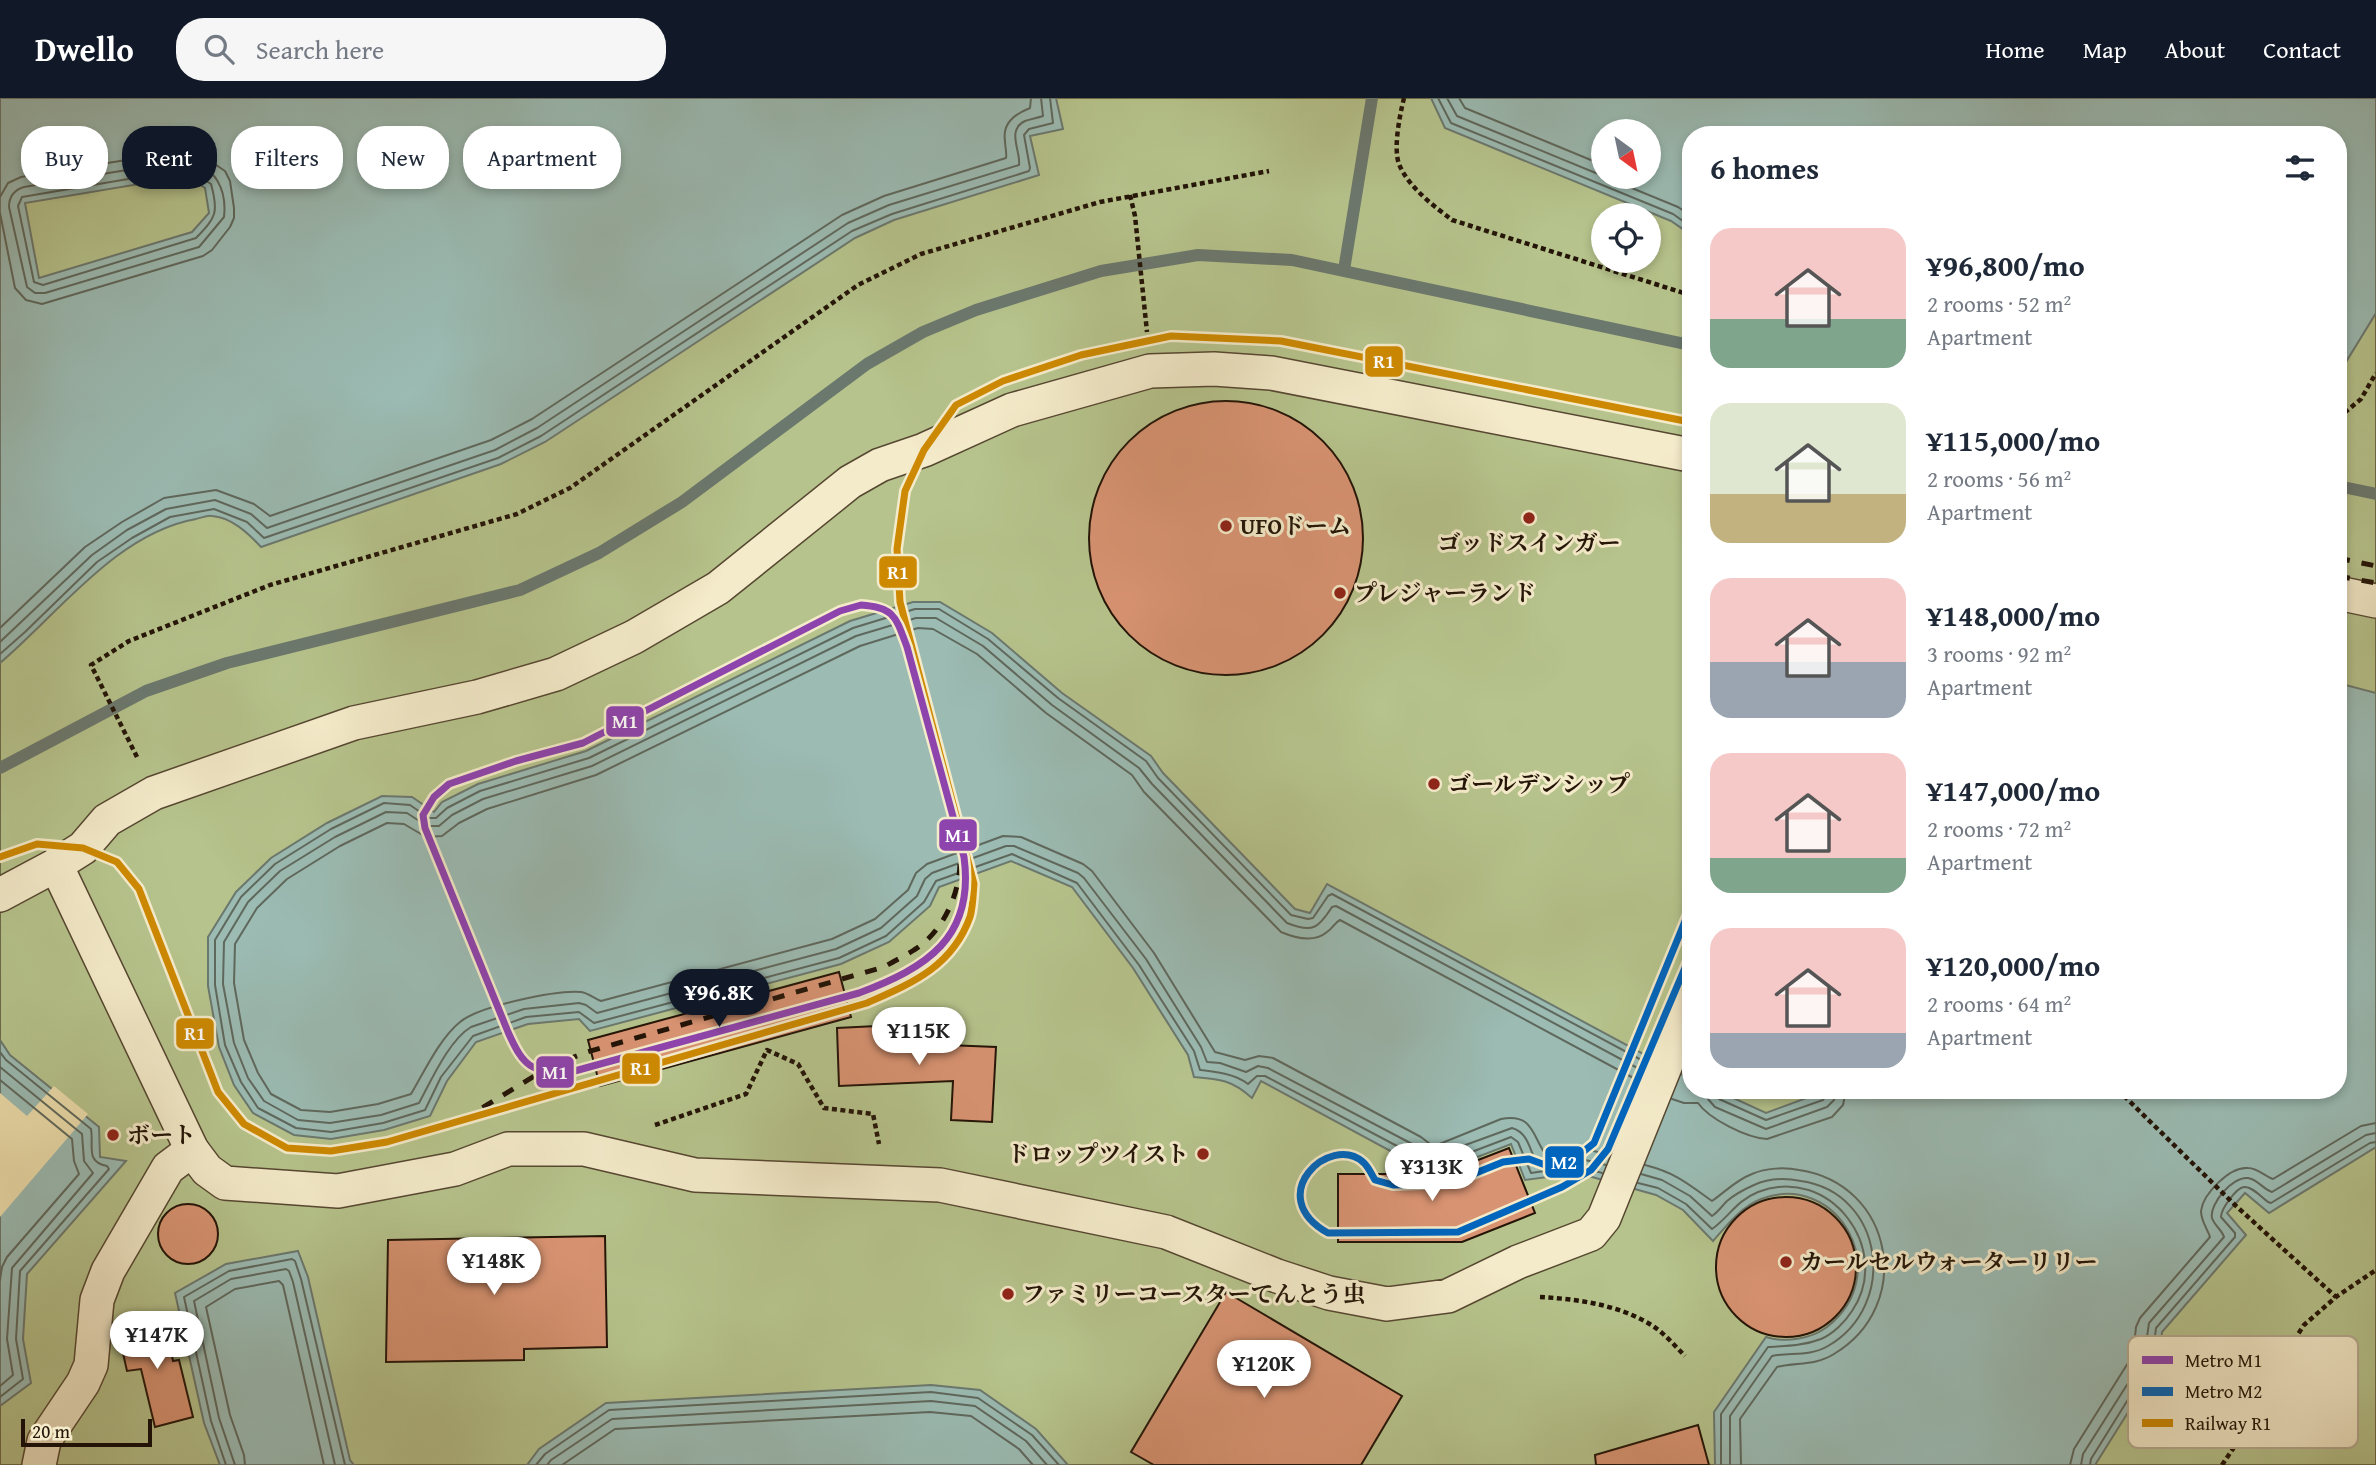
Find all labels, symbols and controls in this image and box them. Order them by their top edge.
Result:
search box [176,18,666,81]
text: Dwello [35,25,134,73]
icon: search [200,30,238,68]
text: Search here [256,30,384,69]
text: Home [1986,32,2045,67]
text: Map [2083,32,2127,67]
text: About [2165,32,2225,67]
text: Contact [2263,32,2341,67]
north arrow [1591,119,1661,189]
map controls [1591,119,1661,273]
chip: Buy [21,126,108,189]
chip: Rent [122,126,217,189]
chip: Filters [231,126,343,189]
chip: New [357,126,449,189]
chip: Apartment [463,126,621,189]
text: 6 homes [1710,146,1819,190]
icon: filters [2281,149,2319,187]
button: locate [1591,203,1661,273]
text: ¥96,800/mo [1927,243,2085,287]
icon: home [1766,256,1850,340]
text: 2 rooms · 52 m² [1927,287,2071,320]
text: Apartment [1927,320,2032,353]
line badge: R1 [1364,345,1404,378]
text: R1 [1373,347,1395,375]
text: ¥115,000/mo [1927,418,2100,462]
icon: home [1766,431,1850,515]
text: 2 rooms · 56 m² [1927,462,2071,495]
text: Apartment [1927,495,2032,528]
place label: UFOドーム [1240,509,1351,542]
marker: ゴッドスインガー [1521,510,1537,526]
marker: UFOドーム [1218,518,1234,534]
place label: ゴッドスインガー [1438,526,1620,559]
line badge: R1 [878,555,918,589]
text: R1 [887,558,909,586]
place label: プレジャーランド [1354,576,1536,609]
marker: プレジャーランド [1332,585,1348,601]
text: ¥148,000/mo [1927,593,2100,637]
icon: home [1766,606,1850,690]
text: 3 rooms · 92 m² [1927,637,2071,670]
text: Apartment [1927,670,2032,703]
line badge: M1 [605,705,645,738]
text: M1 [612,707,638,735]
place label: ゴールデンシップ [1448,767,1630,800]
text: ¥147,000/mo [1927,768,2100,812]
marker: ゴールデンシップ [1426,776,1442,792]
icon: home [1766,781,1850,865]
text: 2 rooms · 72 m² [1927,812,2071,845]
line badge: M1 [938,818,978,852]
text: M1 [945,821,971,849]
text: Apartment [1927,845,2032,878]
text: ¥120,000/mo [1927,943,2100,987]
icon: home [1766,956,1850,1040]
pin: ¥96.8K [662,970,776,1029]
text: ¥96.8K [685,975,753,1008]
text: 2 rooms · 64 m² [1927,987,2071,1020]
pin: ¥115K [870,1007,968,1067]
text: ¥115K [888,1013,950,1046]
line badge: R1 [175,1017,215,1050]
text: R1 [184,1019,206,1047]
text: Apartment [1927,1020,2032,1053]
line badge: R1 [621,1052,661,1085]
text: R1 [630,1054,652,1082]
line badge: M1 [535,1055,575,1089]
text: M1 [542,1058,568,1086]
place label: ボート [127,1118,196,1151]
marker: ボート [105,1127,121,1143]
place label: ドロップツイスト [1007,1137,1189,1170]
pin: ¥313K [1383,1144,1481,1203]
line badge: M2 [1544,1145,1585,1179]
marker: ドロップツイスト [1195,1146,1211,1162]
text: M2 [1551,1148,1577,1176]
text: ¥313K [1401,1149,1463,1182]
pin: ¥148K [445,1238,543,1297]
text: ¥148K [463,1243,525,1276]
place label: カールセルウォーターリリー [1800,1245,2098,1278]
marker: カールセルウォーターリリー [1778,1254,1794,1270]
place label: ファミリーコースターてんとう虫 [1022,1277,1365,1310]
marker: ファミリーコースターてんとう虫 [1000,1286,1016,1302]
pin: ¥147K [108,1312,206,1371]
text: ¥147K [126,1317,188,1350]
legend [2128,1336,2358,1448]
pin: ¥120K [1215,1340,1313,1400]
text: ¥120K [1233,1346,1295,1379]
text: Metro M1 [2185,1346,2262,1374]
text: Metro M2 [2185,1377,2262,1405]
text: Railway R1 [2185,1409,2272,1437]
scale bar [21,1416,152,1448]
text: 20 m [32,1417,70,1445]

